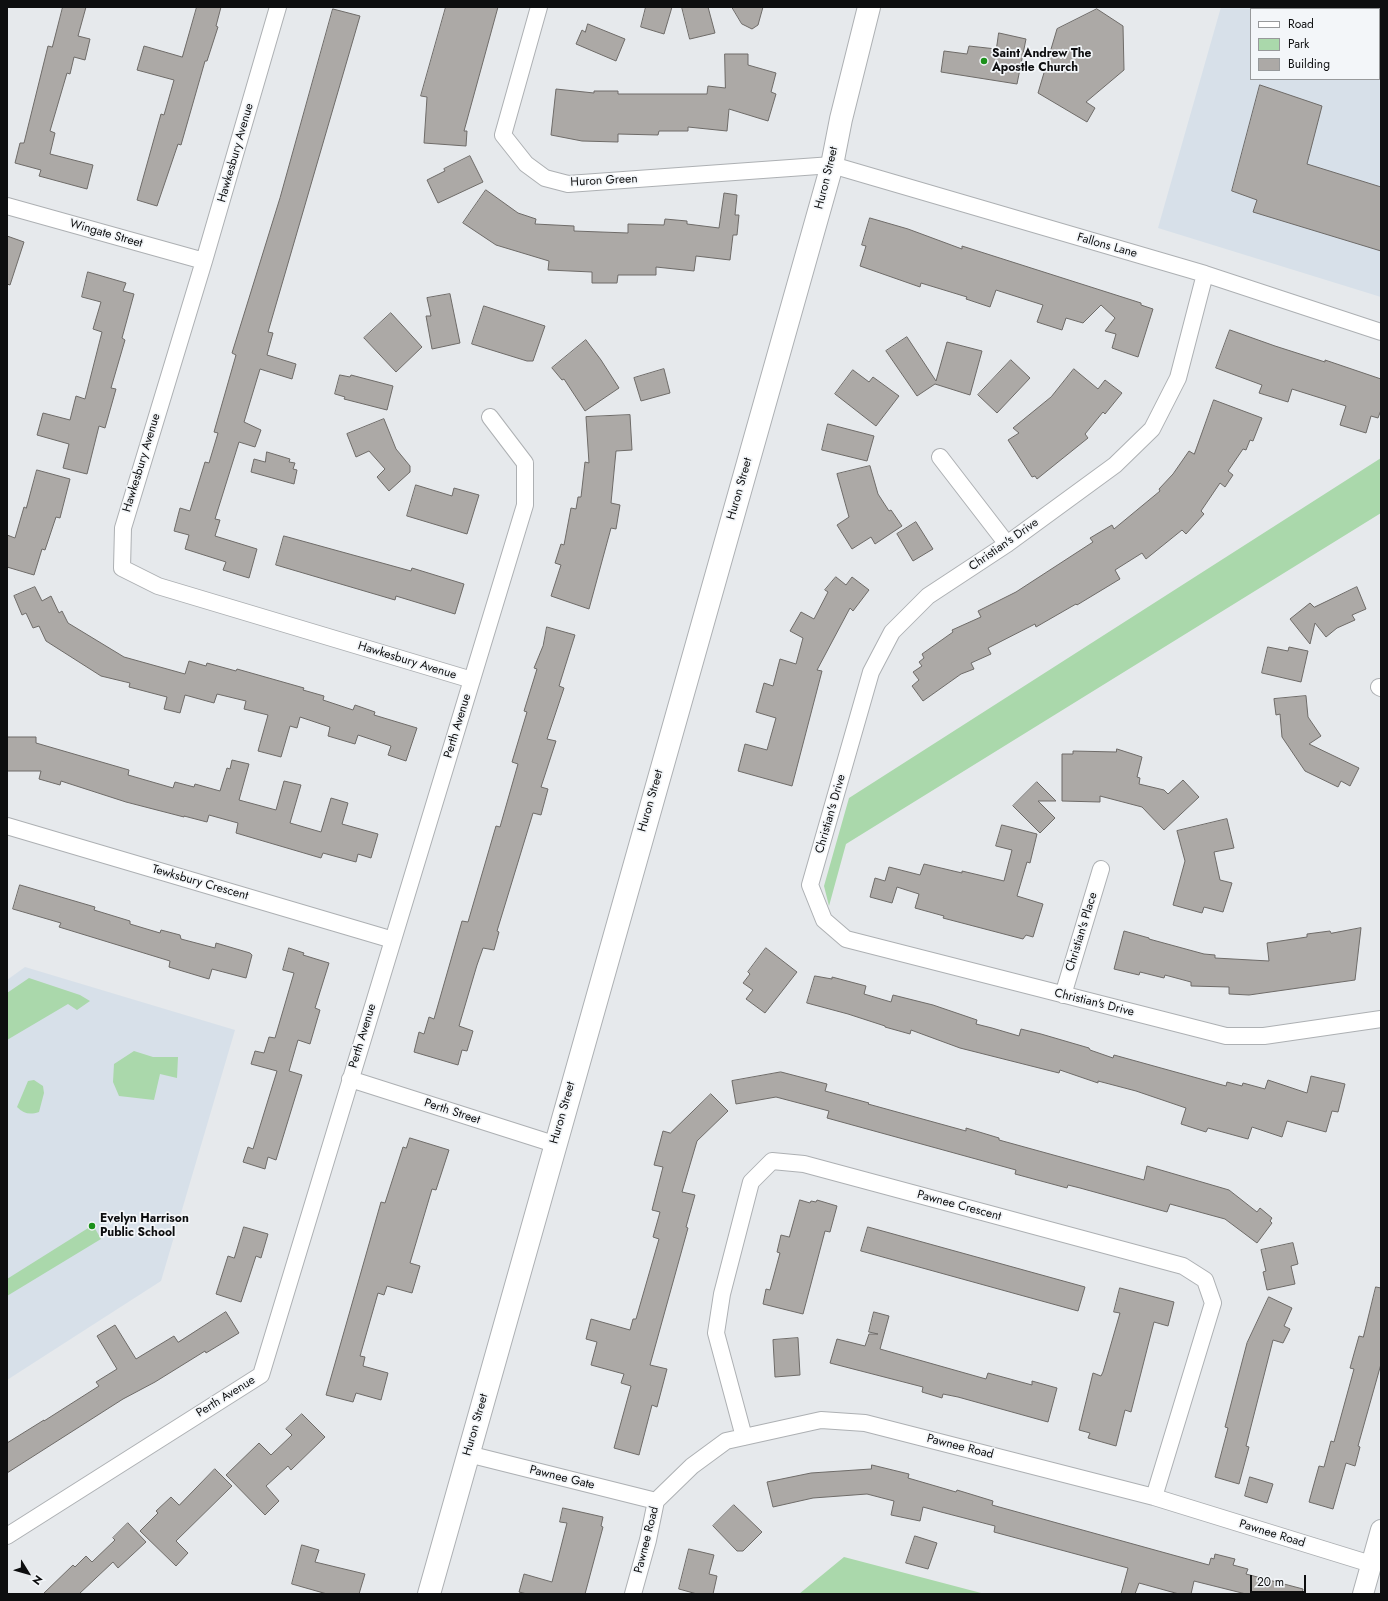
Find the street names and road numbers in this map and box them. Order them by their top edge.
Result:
street label: Hawkesbury Avenue [215,102,257,204]
street label: Huron Street [812,145,842,211]
street label: Huron Green [570,172,638,190]
street label: Wingate Street [68,217,144,251]
street label: Fallons Lane [1075,231,1139,261]
street label: Hawkesbury Avenue [120,412,164,514]
street label: Huron Street [724,456,756,522]
street label: Christian's Drive [966,516,1042,574]
street label: Hawkesbury Avenue [356,639,458,683]
street label: Perth Avenue [441,692,475,760]
street label: Huron Street [635,768,667,834]
street label: Christian's Drive [813,773,849,855]
street label: Tewksbury Crescent [150,862,250,904]
street label: Christian's Place [1063,891,1101,973]
street label: Christian's Drive [1053,986,1135,1020]
street label: Perth Avenue [346,1002,380,1070]
street label: Huron Street [547,1080,579,1146]
street label: Perth Street [422,1096,482,1128]
street label: Pawnee Crescent [915,1188,1003,1224]
street label: Perth Avenue [194,1373,258,1421]
street label: Huron Street [460,1392,492,1458]
street label: Pawnee Road [925,1432,995,1462]
street label: Pawnee Gate [528,1463,596,1493]
street label: Pawnee Road [632,1505,662,1575]
street label: Pawnee Road [1237,1517,1307,1551]

